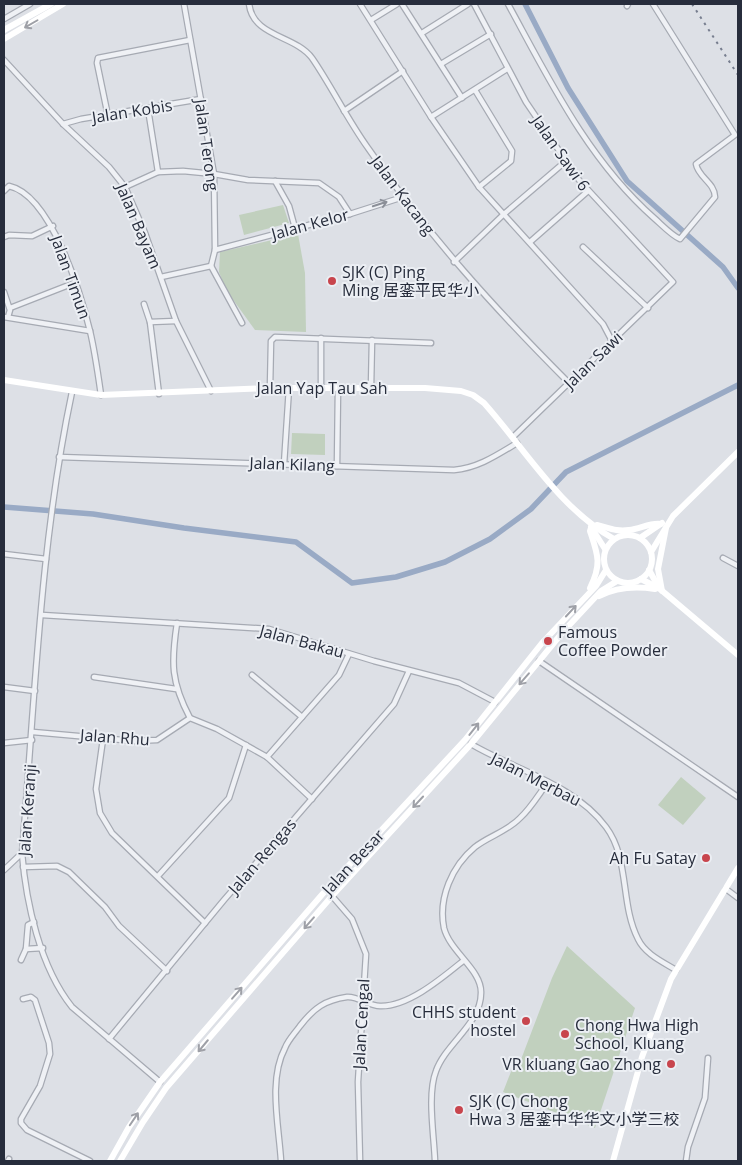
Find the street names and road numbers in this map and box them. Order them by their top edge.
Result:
street label: Jalan Kobis [88,94,174,129]
street label: Jalan Terong [189,96,224,193]
street label: Jalan Sawi 6 [526,109,595,195]
street label: Jalan Kacang [365,149,440,239]
street label: Jalan Bayam [110,178,167,272]
street label: Jalan Kelor [267,203,351,245]
street label: Jalan Timun [45,230,96,322]
street label: Jalan Sawi [557,326,627,395]
street label: Jalan Yap Tau Sah [254,377,388,399]
street label: Jalan Kilang [247,451,335,476]
street label: Jalan Bakau [255,619,347,663]
street label: Jalan Rhu [78,723,150,750]
street label: Jalan Merbau [485,746,585,811]
street label: Jalan Keranji [13,763,41,859]
street label: Jalan Rengas [222,813,301,900]
street label: Jalan Besar [315,824,389,901]
street label: Jalan Cengal [348,978,374,1072]

